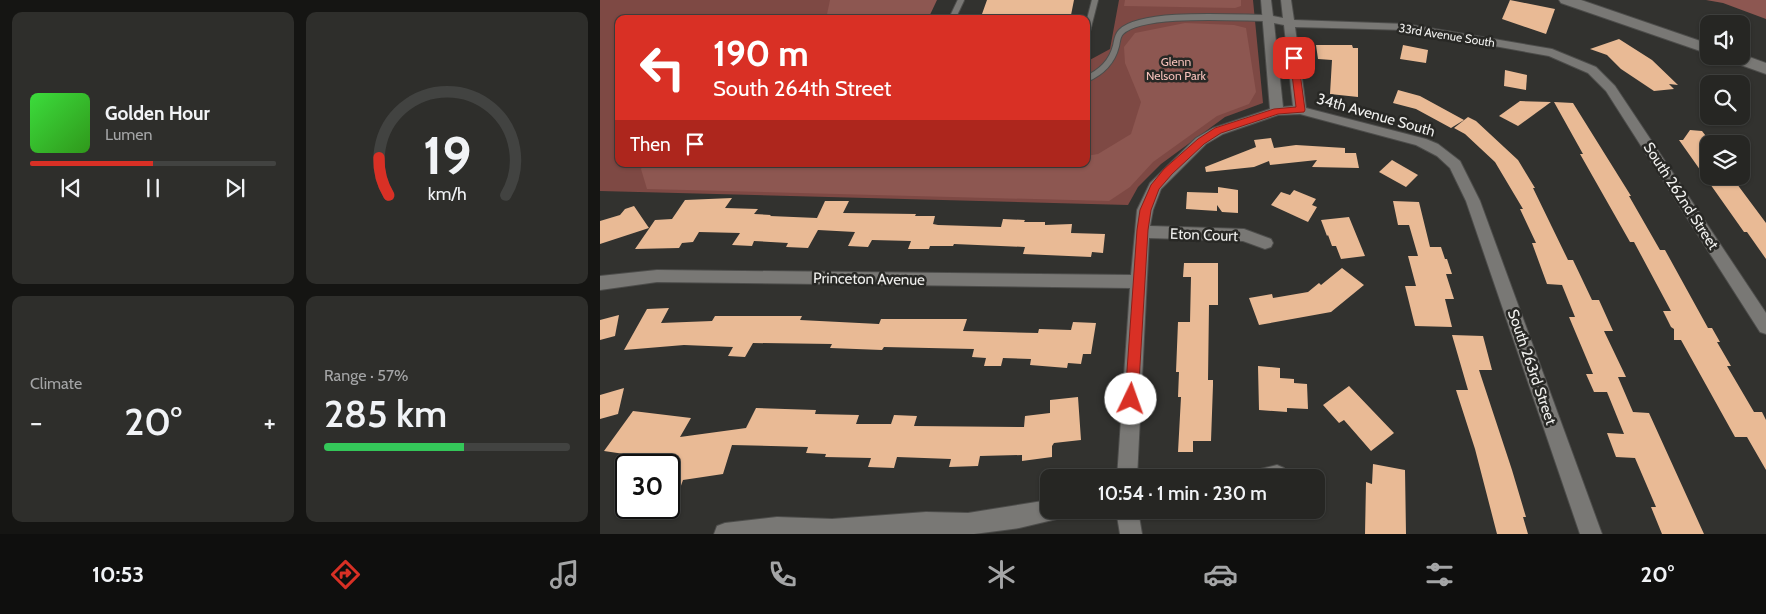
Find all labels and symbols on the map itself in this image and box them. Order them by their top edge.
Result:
street label: 33rd Avenue South [1398,20,1496,50]
pin [1273,37,1315,79]
park label: Glenn Nelson Park [1146,54,1207,83]
street label: 34th Avenue South [1315,89,1437,141]
street label: South 262nd Street [1640,139,1722,253]
street label: Eton Court [1170,225,1238,245]
street label: Princeton Avenue [813,269,925,289]
street label: South 263rd Street [1504,307,1560,427]
position arrow [1104,372,1156,424]
speed limit sign: 30 [615,454,680,519]

